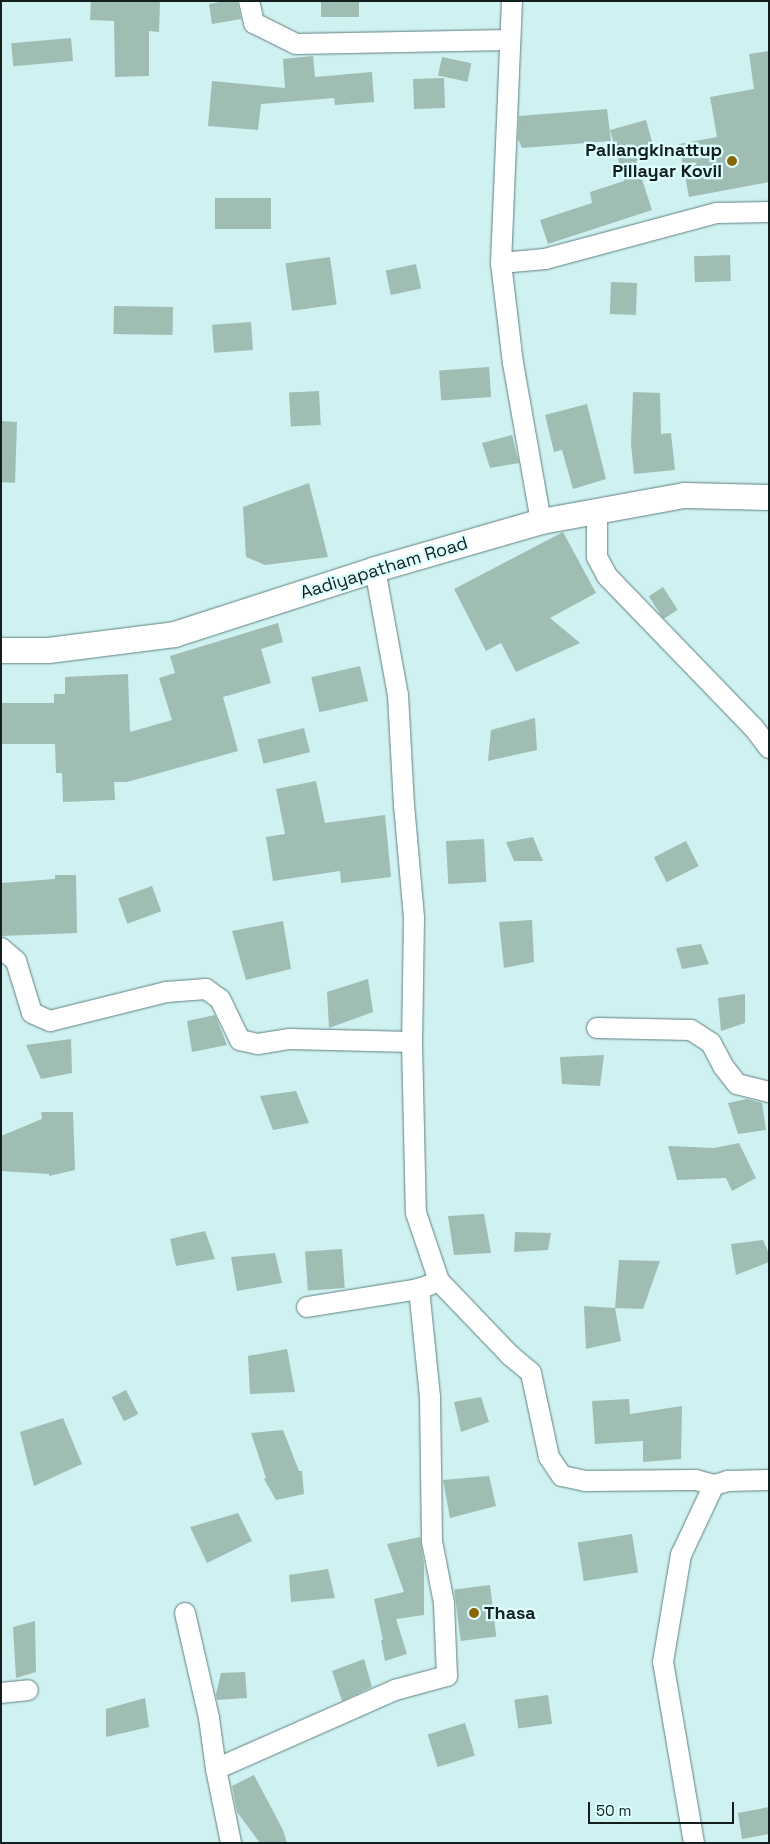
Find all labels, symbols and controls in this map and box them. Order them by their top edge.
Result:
place label: Pallangkinattup Pillayar Kovil [585,140,722,182]
marker: Pallangkinattup Pillayar Kovil [726,155,738,167]
street label: Aadiyapatham Road [298,532,470,604]
place label: Thasa [484,1602,536,1624]
marker: Thasa [468,1607,480,1619]
scale bar [590,1792,736,1824]
text: 50 m [596,1801,631,1820]

